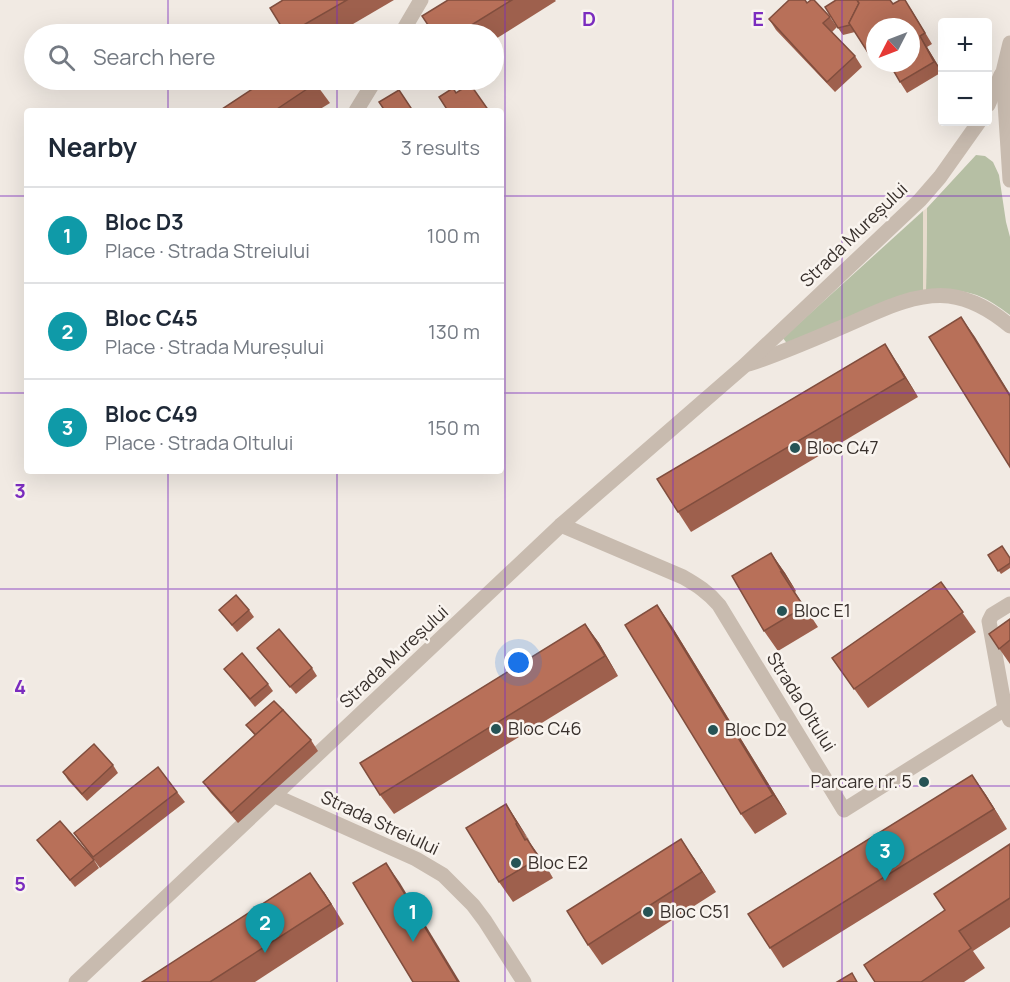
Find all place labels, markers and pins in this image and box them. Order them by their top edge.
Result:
place label: Bloc C47 [807,435,879,459]
marker: Bloc C47 [788,441,802,455]
place label: Bloc E1 [794,598,851,622]
marker: Bloc E1 [775,604,789,618]
place label: Bloc C46 [508,716,582,740]
place label: Bloc D2 [725,717,787,741]
marker: Bloc C46 [489,722,503,736]
marker: Bloc D2 [706,723,720,737]
place label: Parcare nr. 5 [811,769,912,793]
marker: Parcare nr. 5 [917,775,931,789]
pin: 3 [866,832,904,881]
place label: Bloc E2 [528,850,588,874]
marker: Bloc E2 [509,856,523,870]
pin: 1 [394,892,432,942]
place label: Bloc C51 [660,899,730,923]
pin: 2 [246,904,284,953]
marker: Bloc C51 [641,905,655,919]

